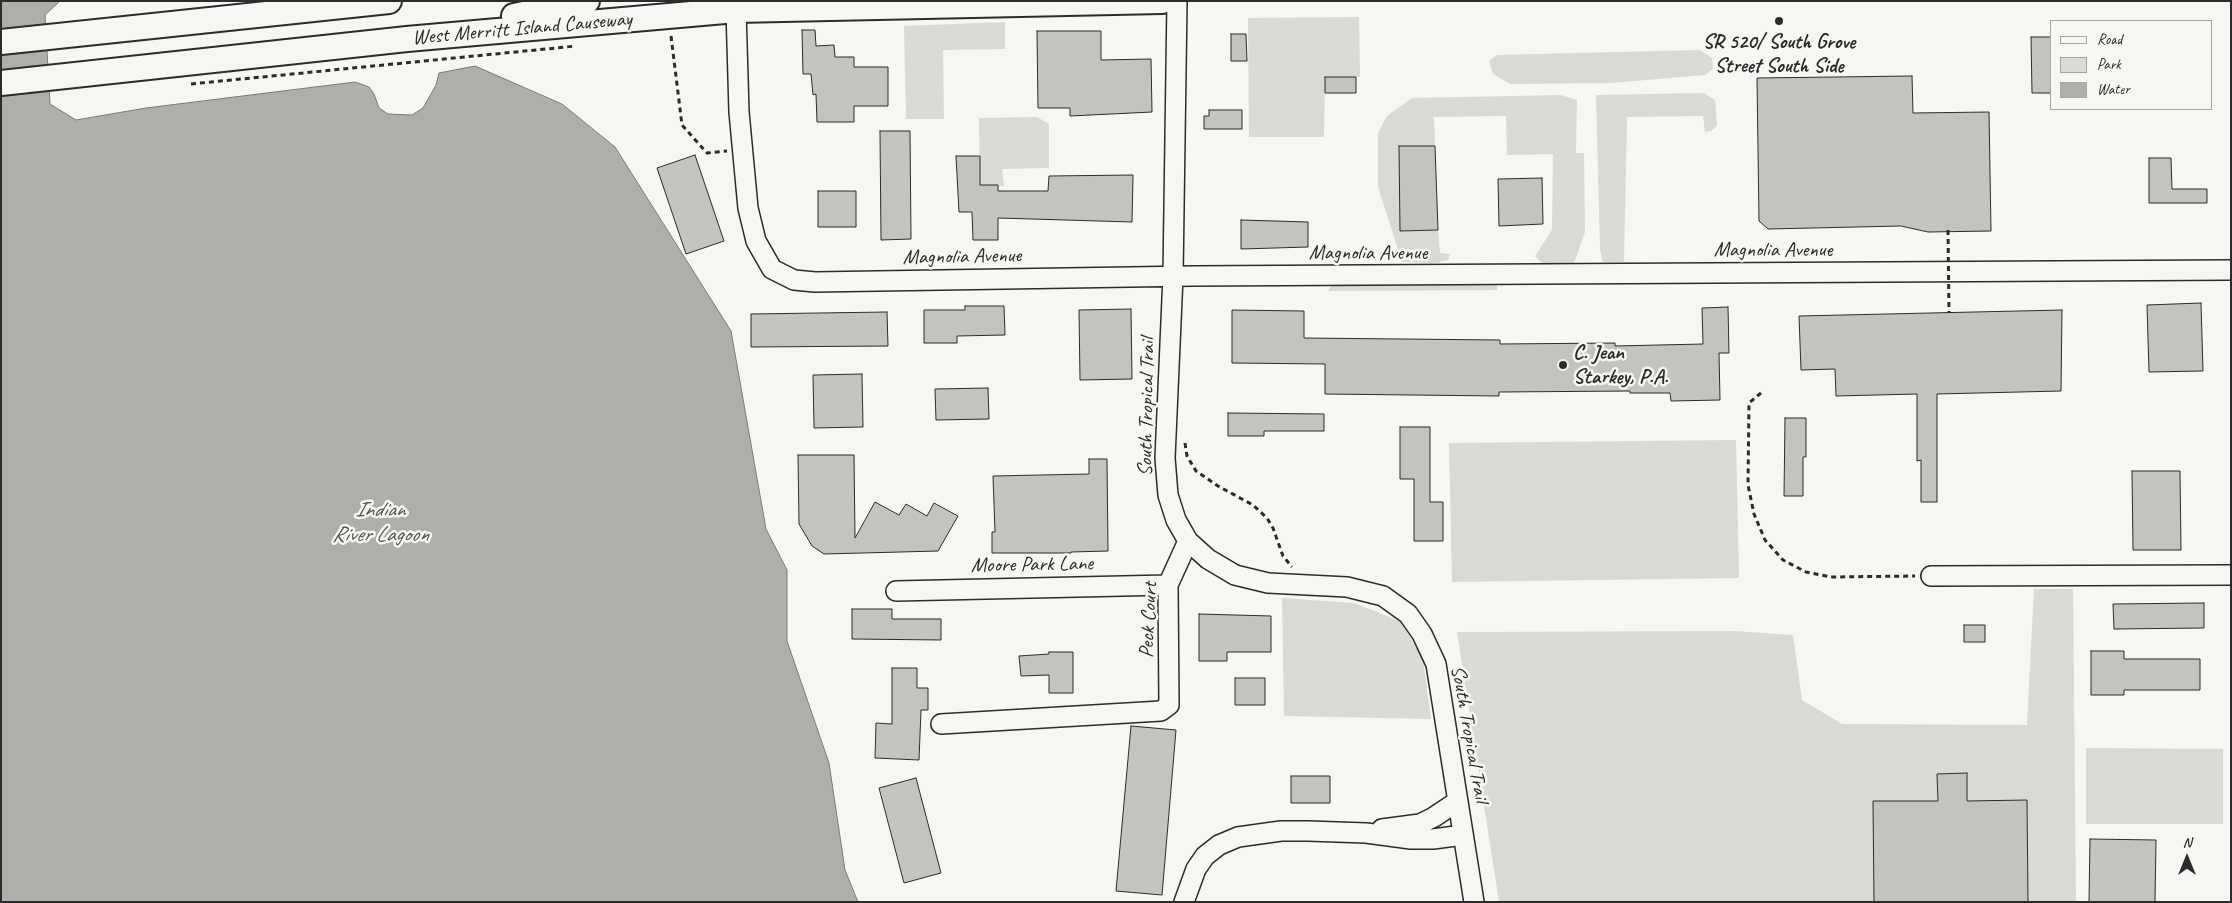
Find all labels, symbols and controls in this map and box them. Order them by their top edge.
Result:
street label: West Merritt Island Causeway [411,7,633,51]
marker: SR 520/ South Grove Street South Side [1773,15,1785,27]
legend [2050,20,2212,110]
place label: SR 520/ South Grove Street South Side [1703,29,1855,79]
text: Road [2097,30,2122,49]
text: Park [2097,55,2121,74]
text: Water [2097,80,2130,99]
street label: Magnolia Avenue [1714,237,1832,263]
street label: Magnolia Avenue [1309,240,1427,266]
street label: Magnolia Avenue [902,243,1022,271]
street label: South Tropical Trail [1133,337,1161,477]
place label: C. Jean Starkey, P.A. [1573,340,1668,390]
marker: C. Jean Starkey, P.A. [1557,359,1569,371]
water label: Indian River Lagoon [332,497,428,548]
street label: Moore Park Lane [971,551,1093,579]
street label: Peck Court [1134,581,1164,659]
street label: South Tropical Trail [1445,664,1493,804]
north arrow [2162,833,2212,883]
text: N [2183,834,2191,851]

